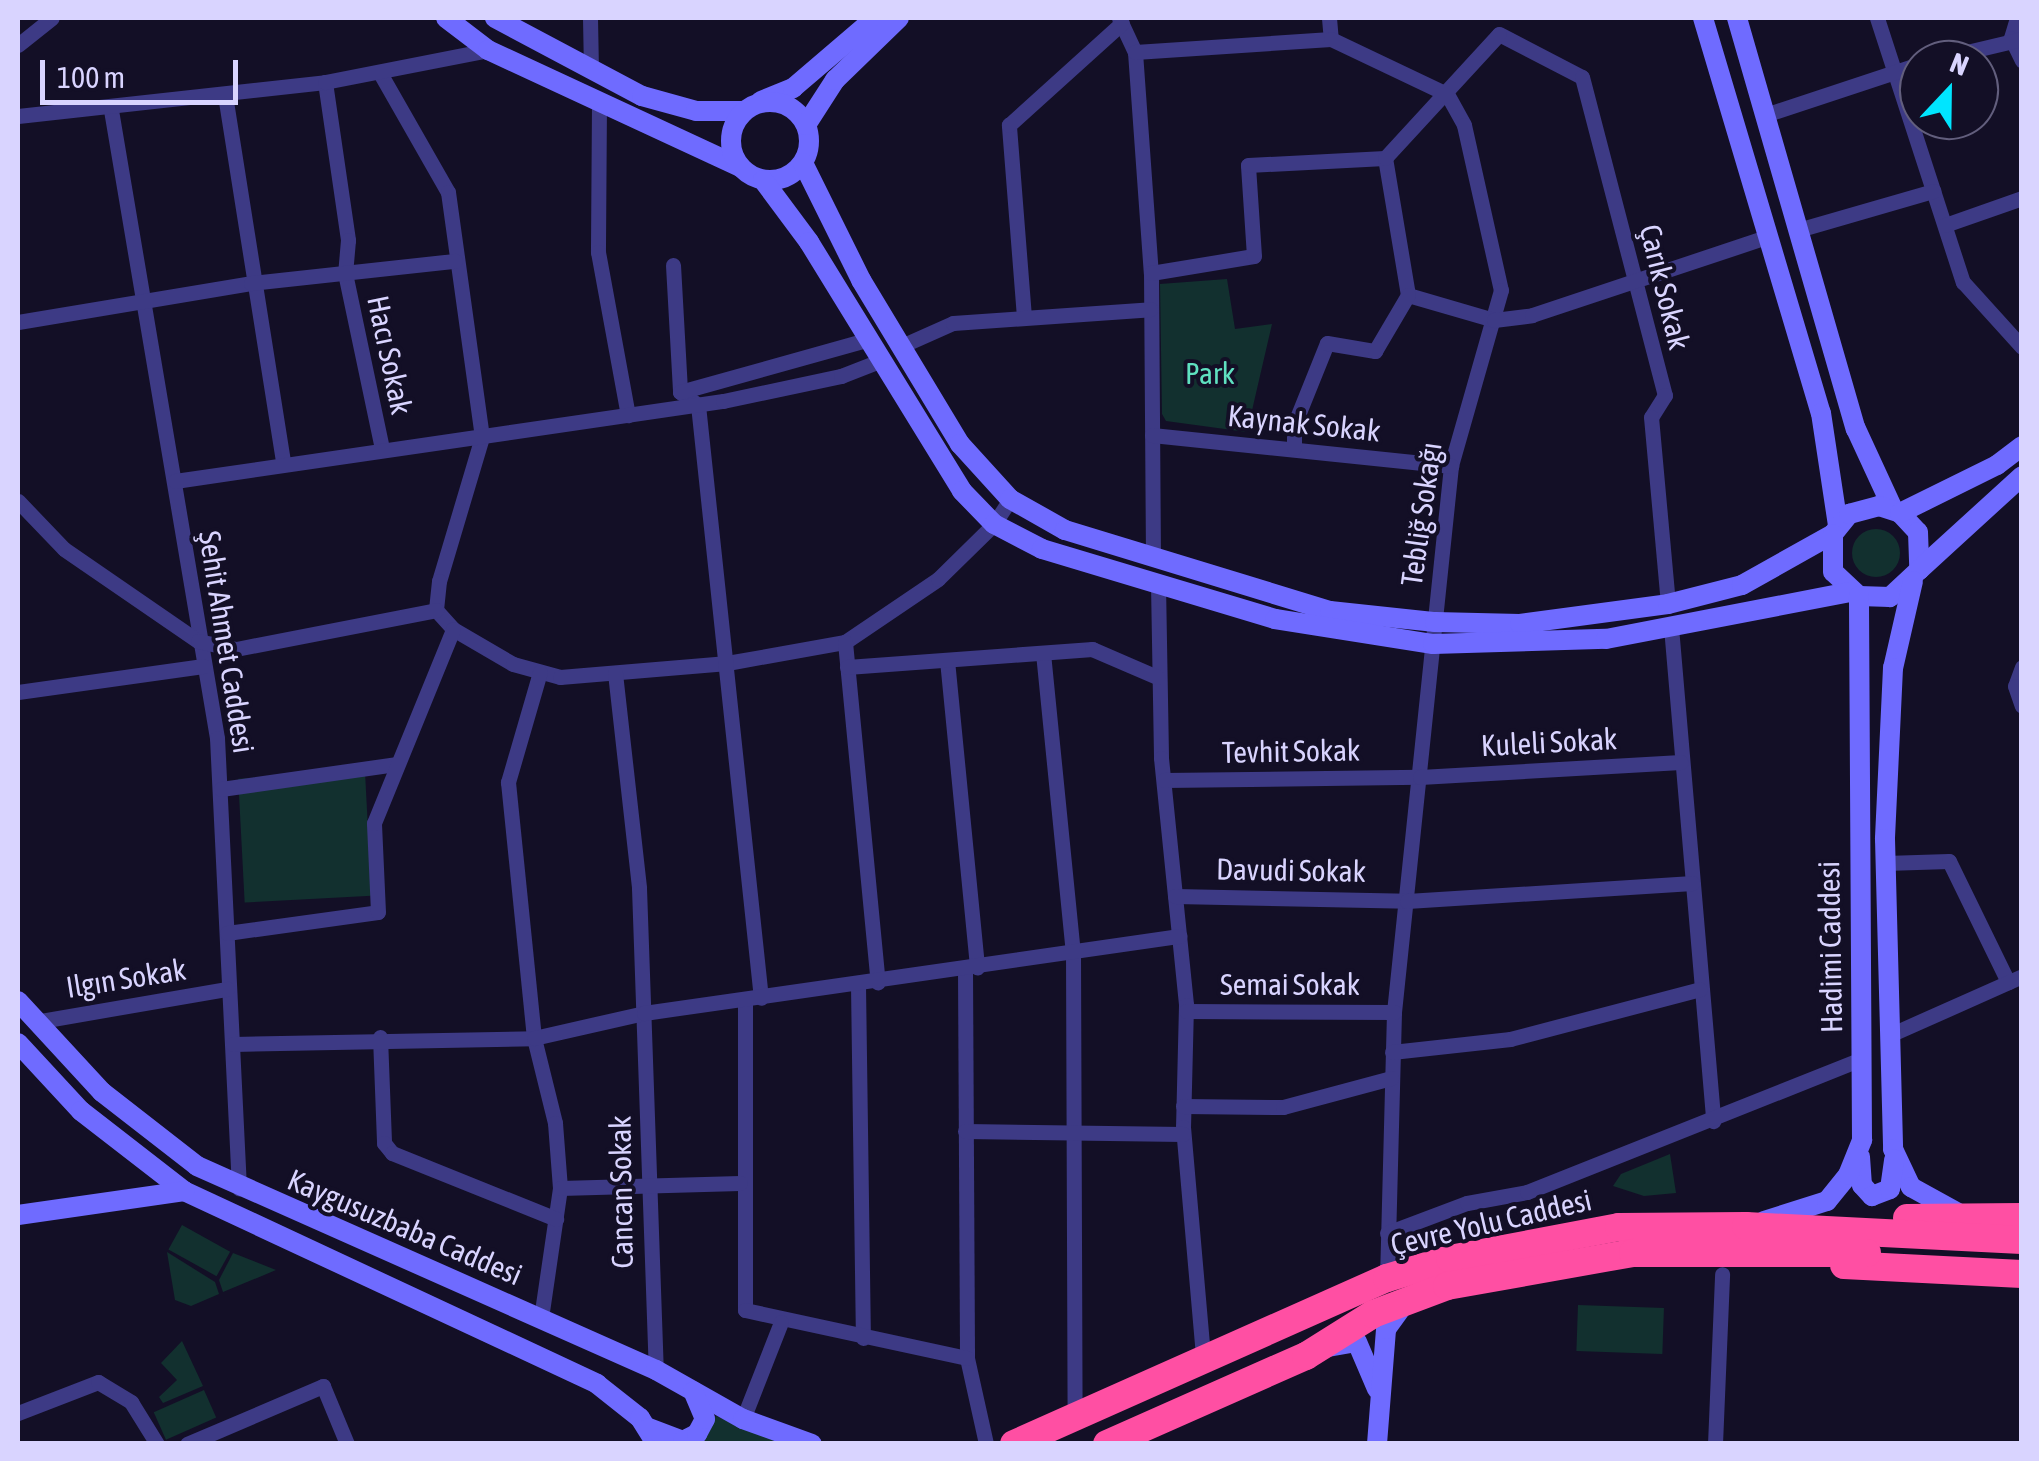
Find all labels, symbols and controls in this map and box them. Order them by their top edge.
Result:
scale bar [45,40,242,102]
north arrow [1899,40,1999,140]
text: N [1946,46,1973,82]
text: 100 m [57,60,125,94]
street label: Çarık Sokak [1632,221,1698,353]
street label: Hacı Sokak [360,292,420,418]
park label: Park [1185,355,1235,391]
street label: Kaynak Sokak [1226,397,1382,449]
street label: Tebliğ Sokağı [1393,440,1449,588]
street label: Şehit Ahmet Caddesi [192,528,262,756]
street label: Kuleli Sokak [1480,720,1618,764]
street label: Tevhit Sokak [1222,732,1360,770]
street label: Davudi Sokak [1216,851,1366,889]
street label: Hadimi Caddesi [1811,861,1849,1033]
street label: Ilgın Sokak [64,951,188,1005]
street label: Semai Sokak [1220,966,1360,1002]
street label: Cancan Sokak [602,1115,640,1269]
street label: Kaygusuzbaba Caddesi [282,1161,528,1293]
street label: Çevre Yolu Caddesi [1387,1181,1595,1263]

